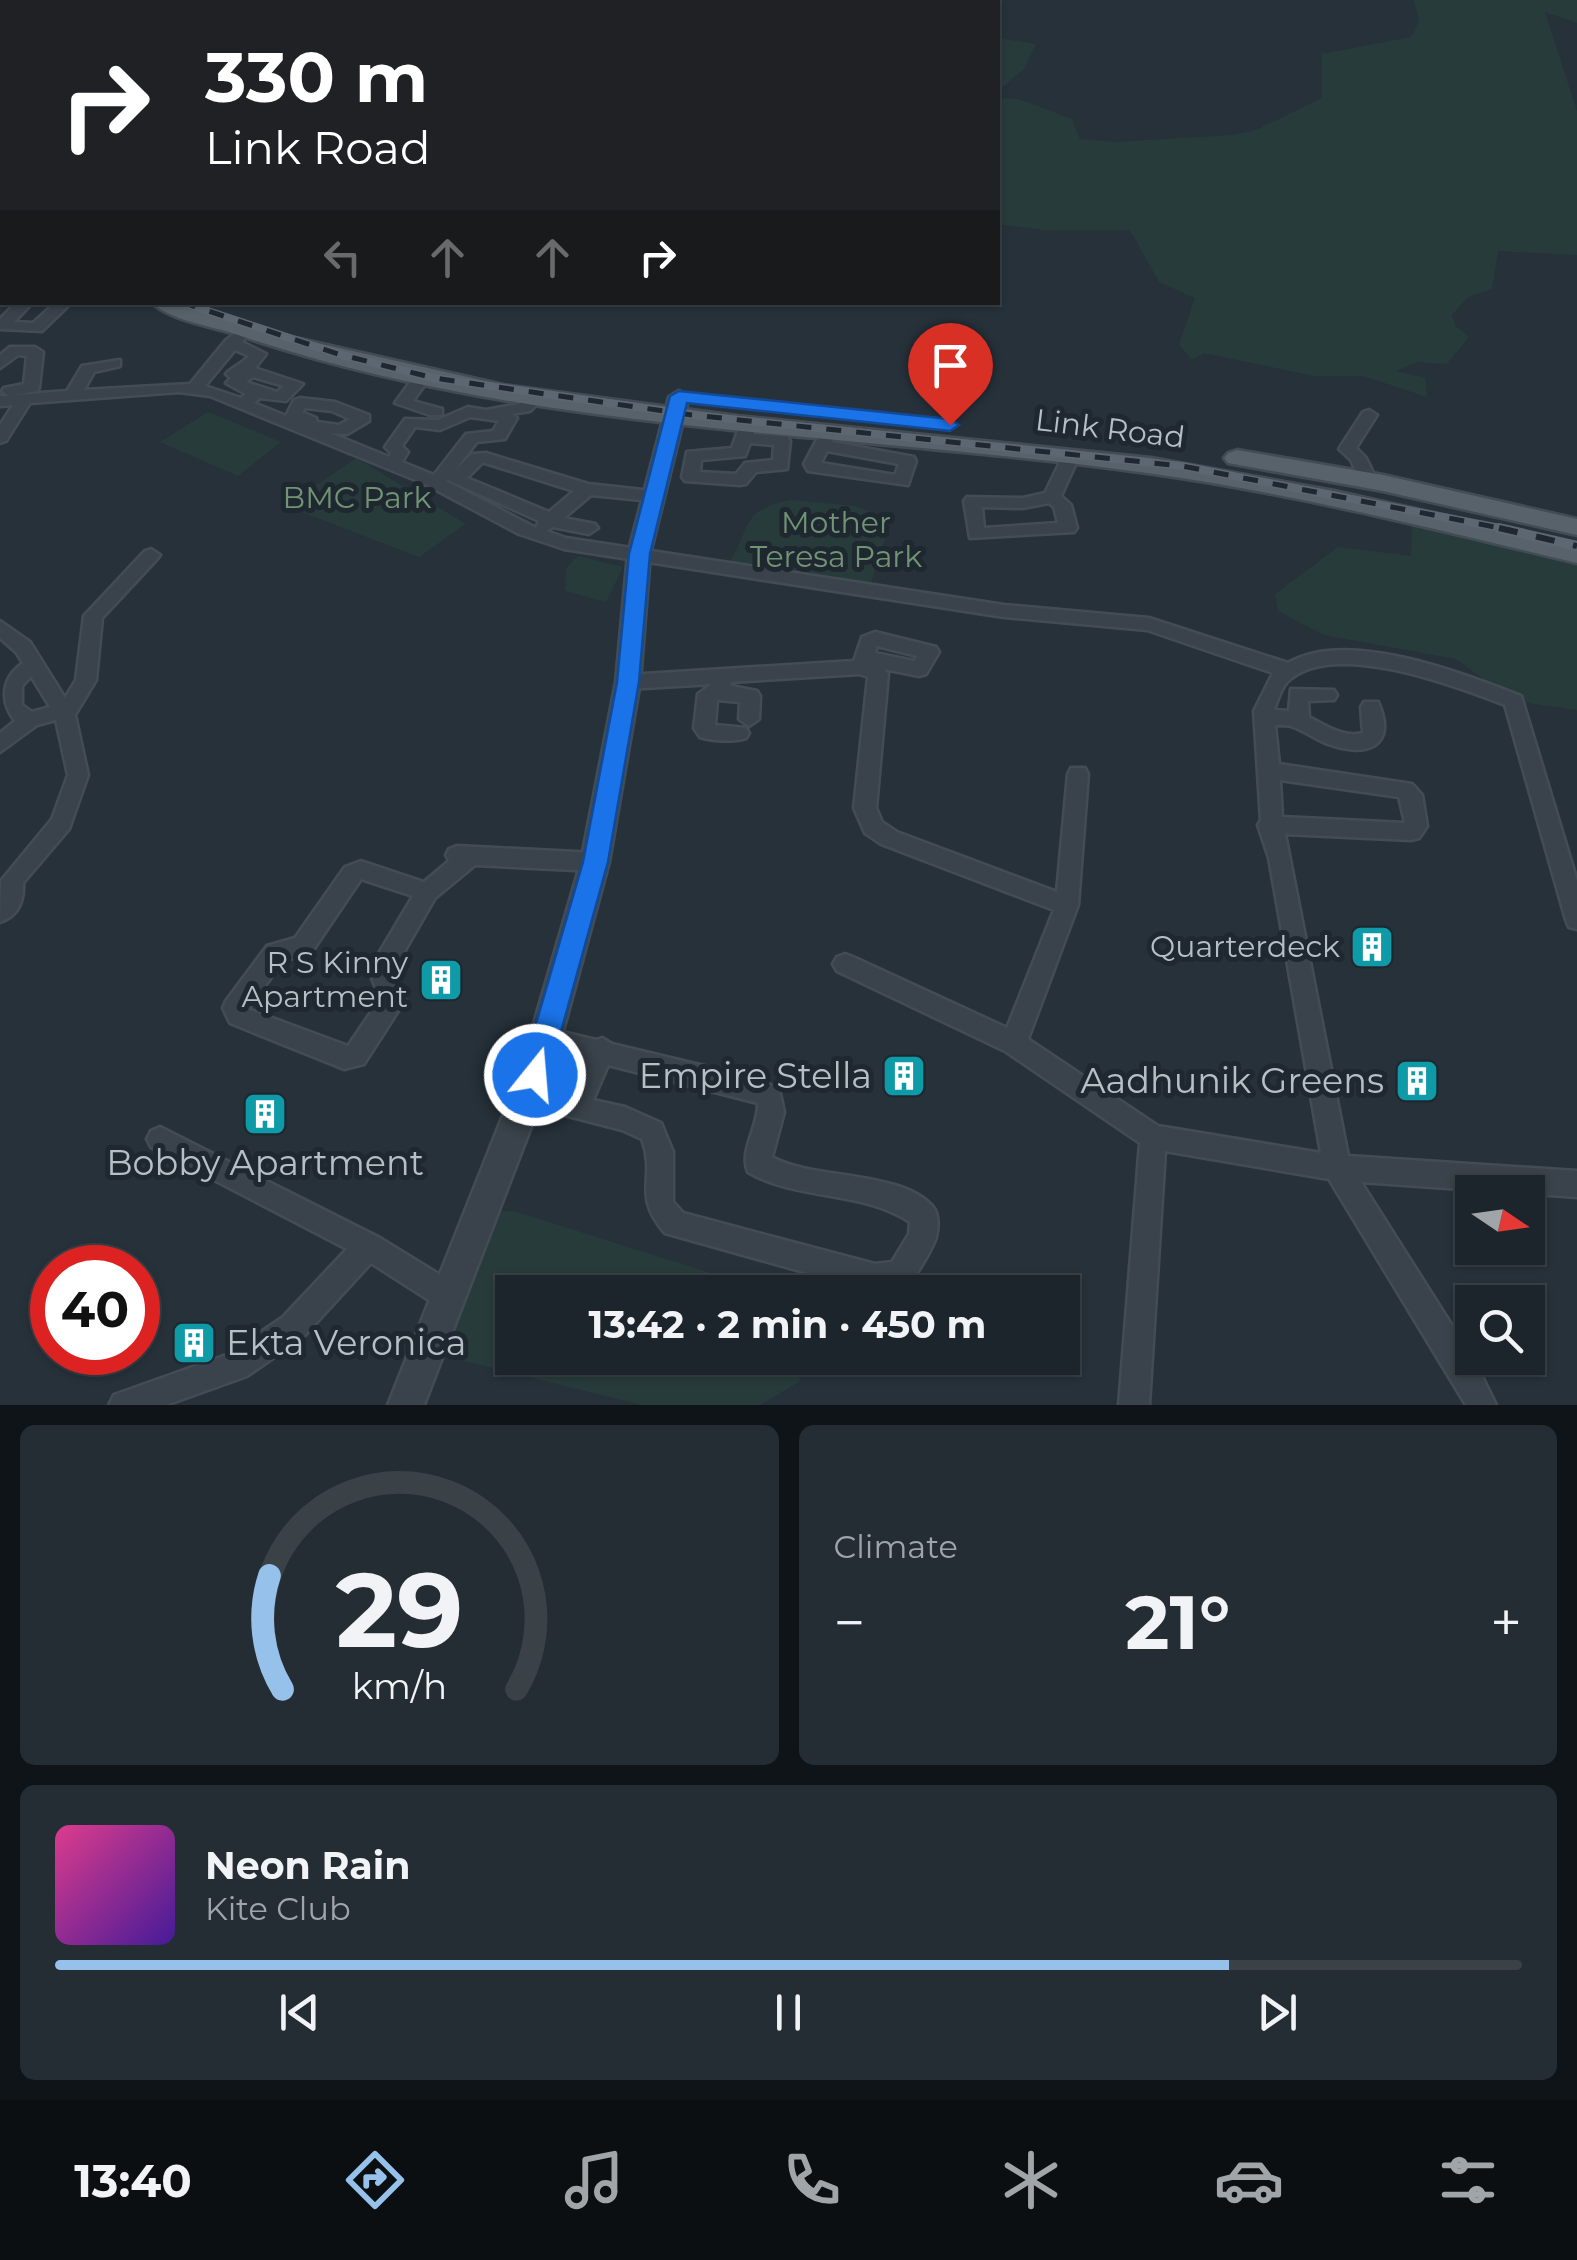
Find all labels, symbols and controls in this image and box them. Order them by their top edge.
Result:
text: 330 m [205,34,428,120]
icon: right [40,40,170,170]
text: Link Road [205,120,430,175]
icon: left [315,230,370,285]
icon: ahead [420,230,475,285]
icon: ahead [525,230,580,285]
icon: right [630,230,685,285]
pin [908,323,993,426]
icon: arrive [923,338,978,393]
street label: Link Road [1033,401,1187,456]
park label: BMC Park [283,479,432,516]
park label: Mother Teresa Park [750,504,922,575]
building icon: Quarterdeck [1349,924,1395,970]
place label: Quarterdeck [1150,928,1340,965]
place label: R S Kinny Apartment [241,944,409,1015]
building icon: R S Kinny Apartment [418,957,464,1003]
position arrow [483,1023,587,1127]
building icon: Empire Stella [881,1053,927,1099]
place label: Empire Stella [639,1054,872,1097]
building icon: Aadhunik Greens [1394,1058,1440,1104]
place label: Aadhunik Greens [1081,1059,1384,1102]
building icon: Bobby Apartment [242,1091,288,1137]
place label: Bobby Apartment [106,1141,424,1184]
north arrow [1455,1175,1545,1265]
map controls [1455,1175,1545,1375]
speed limit sign: 40 [30,1245,160,1375]
button: search [1455,1285,1545,1375]
text: 13:42 · 2 min · 450 m [589,1301,986,1348]
building icon: Ekta Veronica [171,1320,217,1366]
place label: Ekta Veronica [226,1321,466,1364]
text: Climate [834,1527,958,1566]
text: 29 [335,1546,463,1673]
text: 21° [1125,1576,1230,1668]
text: − [834,1589,865,1656]
text: + [1490,1589,1522,1656]
text: km/h [352,1664,447,1708]
text: Neon Rain [205,1842,410,1889]
text: Kite Club [205,1889,351,1928]
icon: previous [272,1985,327,2040]
icon: pause [761,1985,816,2040]
icon: next [1250,1985,1305,2040]
icon: directions [340,2145,410,2215]
icon: music [559,2145,629,2215]
icon: phone [777,2145,847,2215]
icon: climate [996,2145,1066,2215]
icon: car [1214,2145,1284,2215]
icon: filters [1433,2145,1503,2215]
text: 13:40 [74,2153,192,2208]

